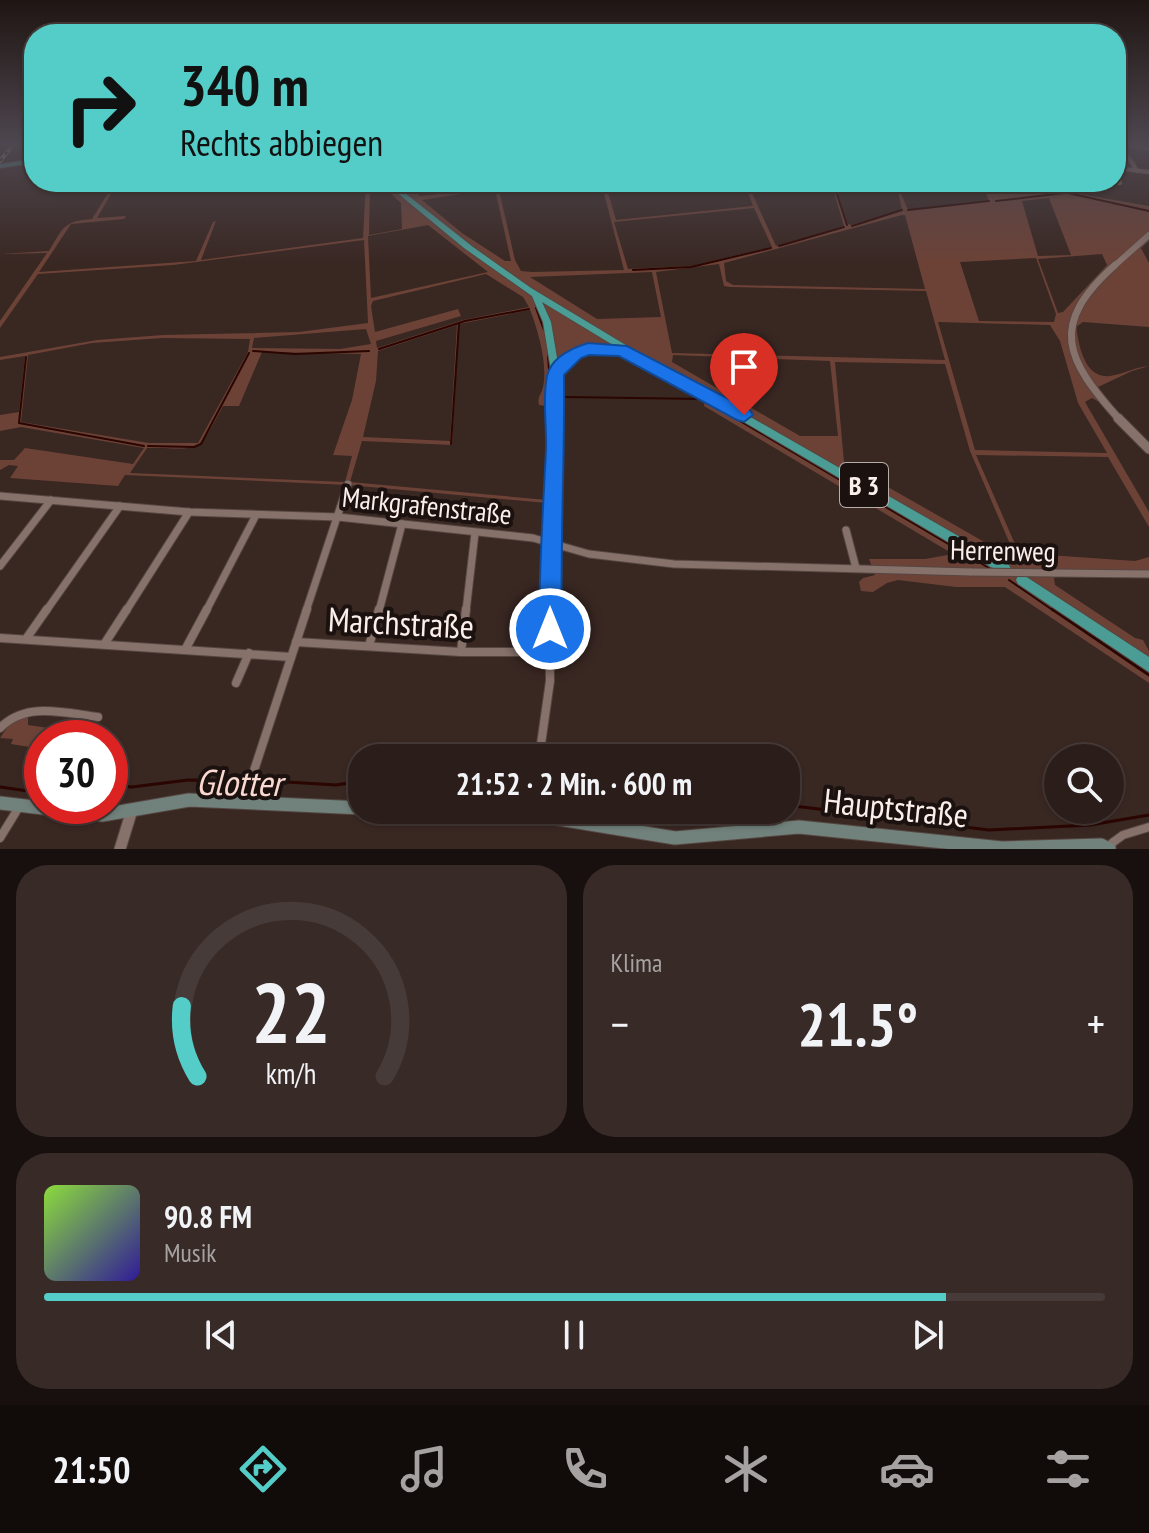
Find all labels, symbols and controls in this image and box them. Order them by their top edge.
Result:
text: 340 m [180,49,309,121]
icon: right [48,56,152,160]
text: Rechts abbiegen [180,119,383,166]
pin [710,333,778,415]
icon: arrive [722,345,766,389]
road number: B 3 [840,463,888,507]
street label: Markgrafenstraße [340,478,514,532]
street label: Herrenweg [950,531,1056,569]
position arrow [508,587,592,671]
street label: Marchstraße [327,596,475,648]
speed limit sign: 30 [24,720,128,824]
map controls [1044,744,1124,824]
button: search [1044,744,1124,824]
water label: Glotter [196,758,287,806]
text: 21:52 · 2 Min. · 600 m [456,764,692,803]
street label: Hauptstraße [822,778,970,836]
text: Klima [611,946,662,979]
text: 22 [251,958,331,1066]
text: 21.5° [797,985,918,1063]
text: − [611,995,629,1052]
text: + [1087,995,1105,1052]
text: km/h [266,1055,317,1092]
text: 90.8 FM [164,1197,252,1236]
text: Musik [164,1236,216,1269]
icon: previous [199,1313,243,1357]
icon: pause [552,1313,596,1357]
icon: next [906,1313,950,1357]
icon: directions [235,1441,291,1497]
icon: music [396,1441,452,1497]
icon: phone [557,1441,613,1497]
icon: climate [718,1441,774,1497]
icon: car [879,1441,935,1497]
icon: filters [1040,1441,1096,1497]
text: 21:50 [53,1446,130,1493]

